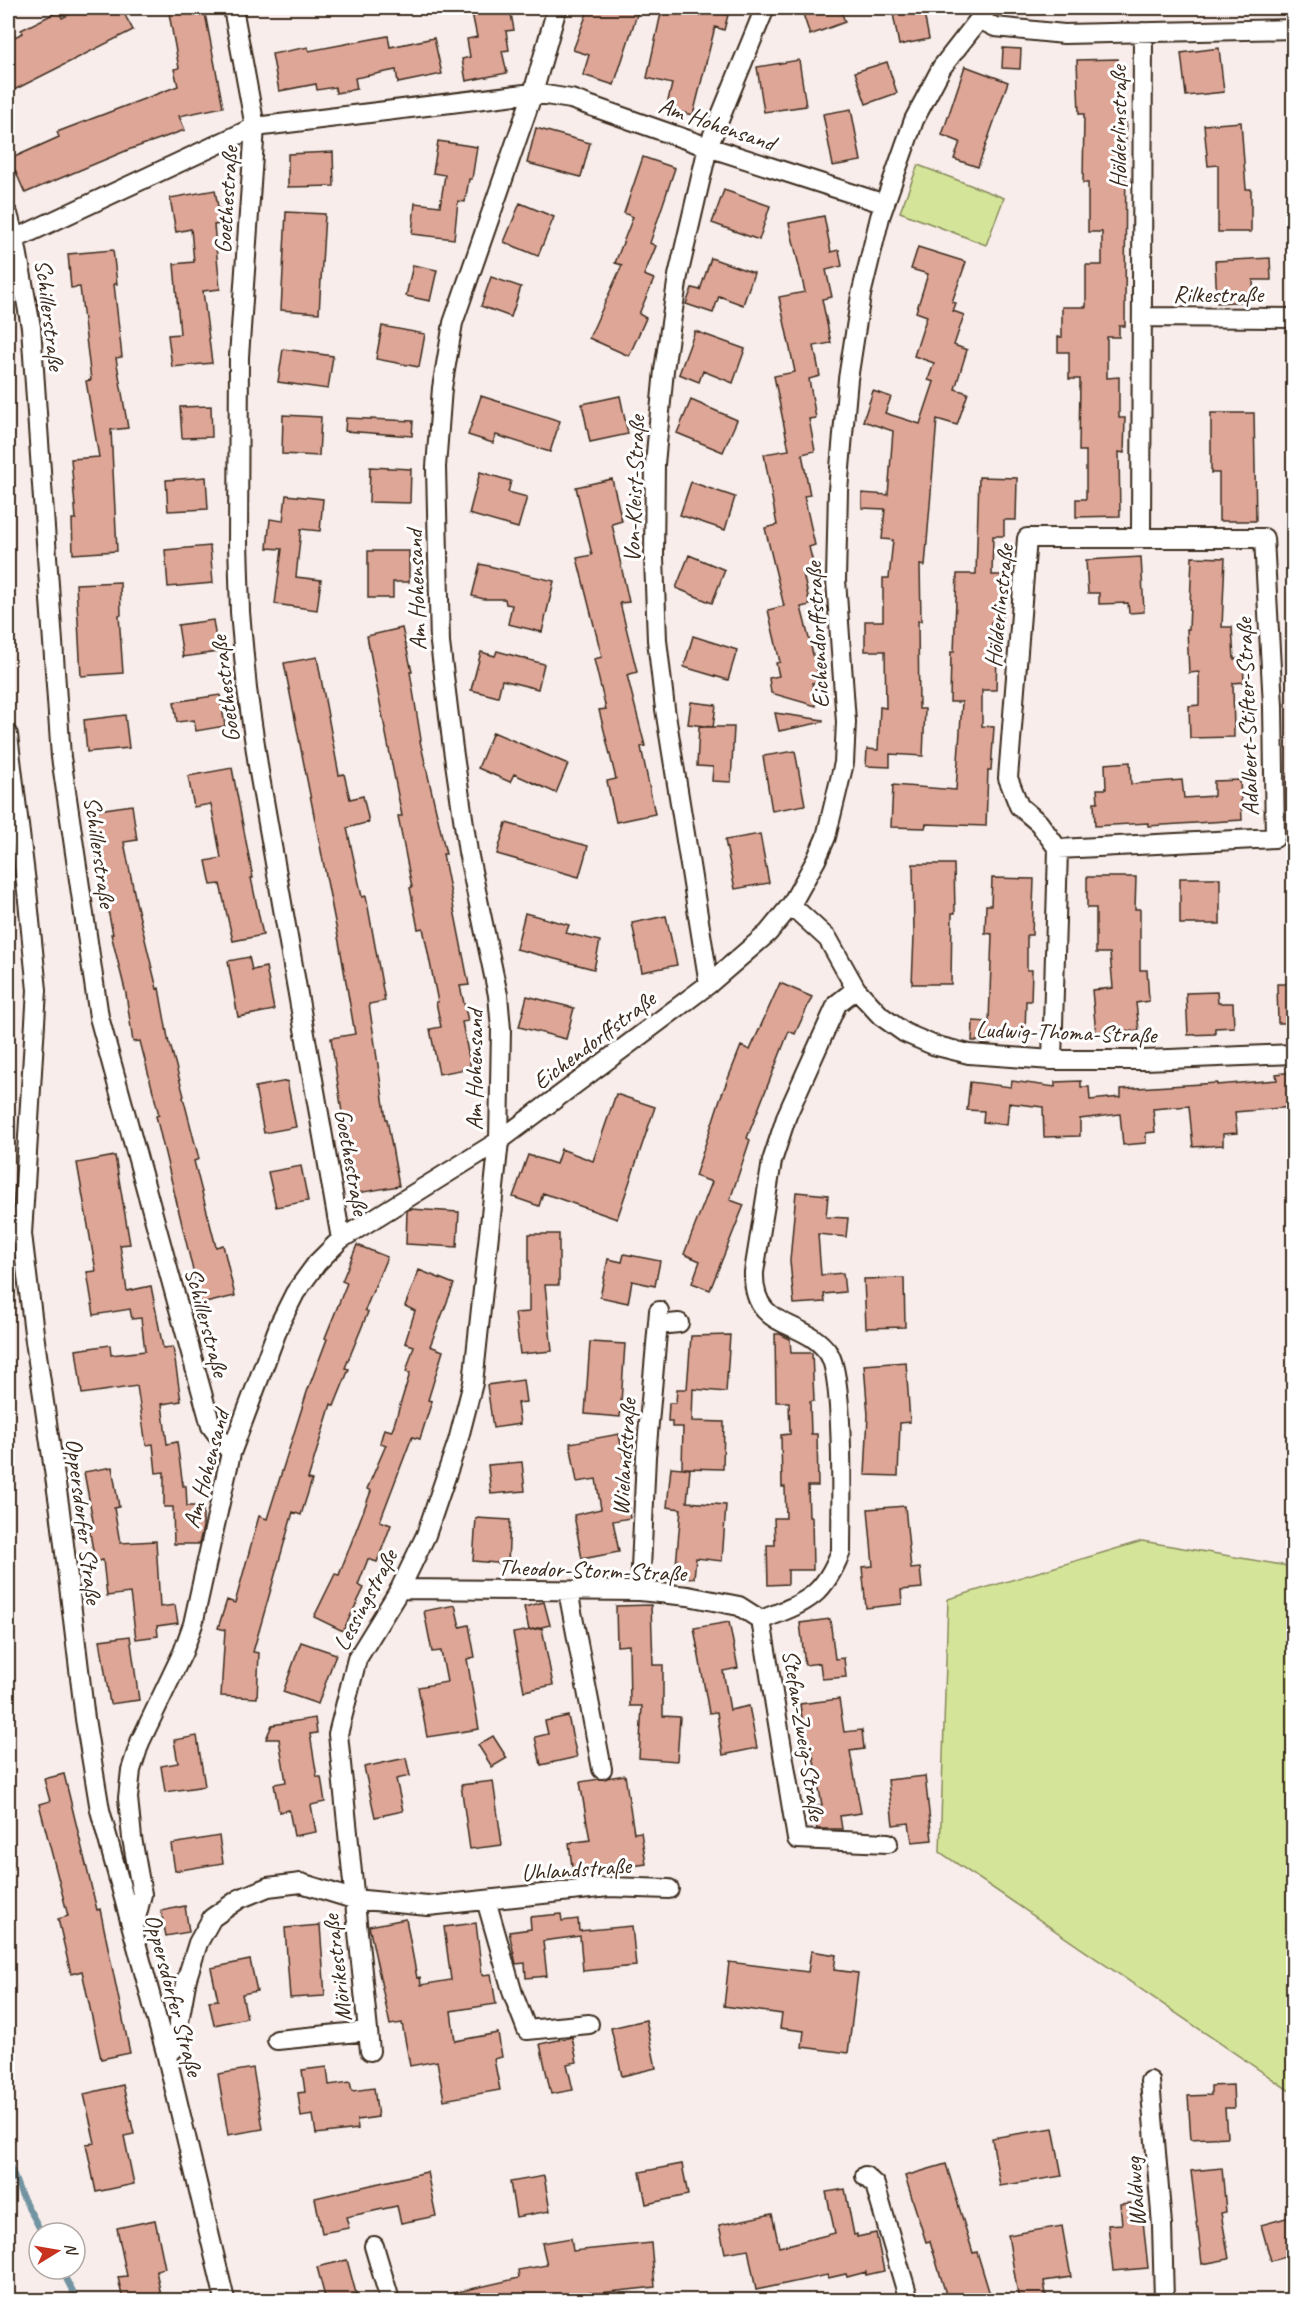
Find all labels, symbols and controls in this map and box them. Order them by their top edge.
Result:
street label: Hölderlinstraße [1103,63,1133,189]
street label: Am Hohensand [655,90,782,159]
street label: Goethestraße [207,143,245,255]
street label: Schillerstraße [28,258,72,374]
street label: Rilkestraße [1173,279,1265,309]
street label: Von-Kleist-Straße [616,413,652,563]
street label: Am Hohensand [399,525,433,651]
street label: Hölderlinstraße [978,541,1021,669]
street label: Eichendorffstraße [798,559,836,709]
street label: Adalbert-Stifter-Straße [1228,615,1265,817]
street label: Goethestraße [203,632,246,744]
street label: Schillerstraße [77,795,123,912]
street label: Eichendorffstraße [527,983,663,1096]
street label: Am Hohensand [459,1006,489,1131]
street label: Ludwig-Thoma-Straße [975,1014,1159,1050]
street label: Goethestraße [328,1107,376,1220]
street label: Schillerstraße [178,1264,236,1382]
street label: Wielandstraße [605,1395,643,1516]
street label: Am Hohensand [176,1403,237,1531]
street label: Oppersdorfer Straße [59,1436,109,1608]
street label: Lessingstraße [326,1542,405,1656]
street label: Theodor-Storm-Straße [497,1552,689,1588]
street label: Stefan-Zweig-Straße [776,1648,833,1825]
street label: Uhlandstraße [520,1850,634,1888]
street label: Oppersdorfer Straße [138,1911,211,2081]
street label: Mörikestraße [315,1911,358,2023]
street label: Waldweg [1117,2155,1152,2228]
north arrow [27,2221,87,2281]
text: N [60,2242,82,2258]

